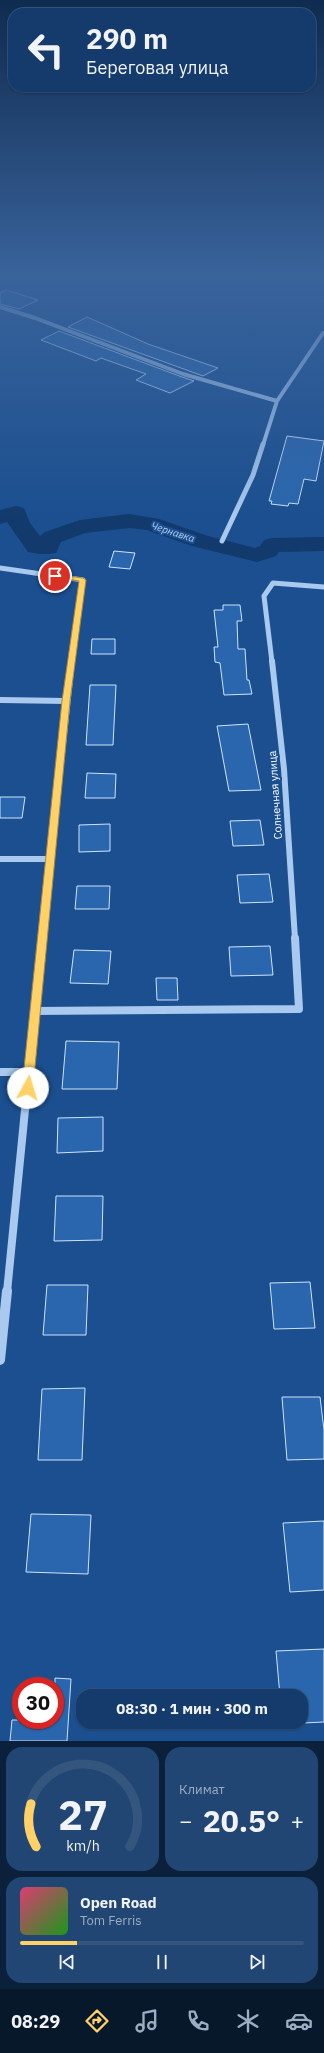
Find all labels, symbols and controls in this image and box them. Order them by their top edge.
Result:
text: 290 m [86,20,168,57]
icon: left [20,24,72,76]
text: Береговая улица [86,56,229,79]
water label: Чернавка [150,519,196,545]
pin [38,559,72,593]
icon: arrive [44,565,66,587]
street label: Солнечная улица [265,750,285,840]
position arrow [7,1067,49,1109]
speed limit sign: 30 [12,1677,64,1729]
text: 08:30 · 1 мин · 300 m [116,1699,268,1718]
text: Климат [179,1781,225,1798]
text: 27 [58,1787,107,1841]
text: 20.5° [203,1801,280,1840]
text: − [179,1806,192,1835]
text: + [291,1806,304,1835]
text: km/h [66,1836,99,1855]
text: Open Road [80,1893,157,1912]
text: Tom Ferris [80,1912,142,1929]
icon: previous [56,1951,78,1973]
icon: pause [151,1951,173,1973]
icon: next [246,1951,268,1973]
icon: directions [83,2007,111,2035]
icon: music [133,2007,161,2035]
icon: phone [184,2007,212,2035]
icon: climate [234,2007,262,2035]
icon: car [285,2007,313,2035]
text: 08:29 [11,2010,60,2033]

